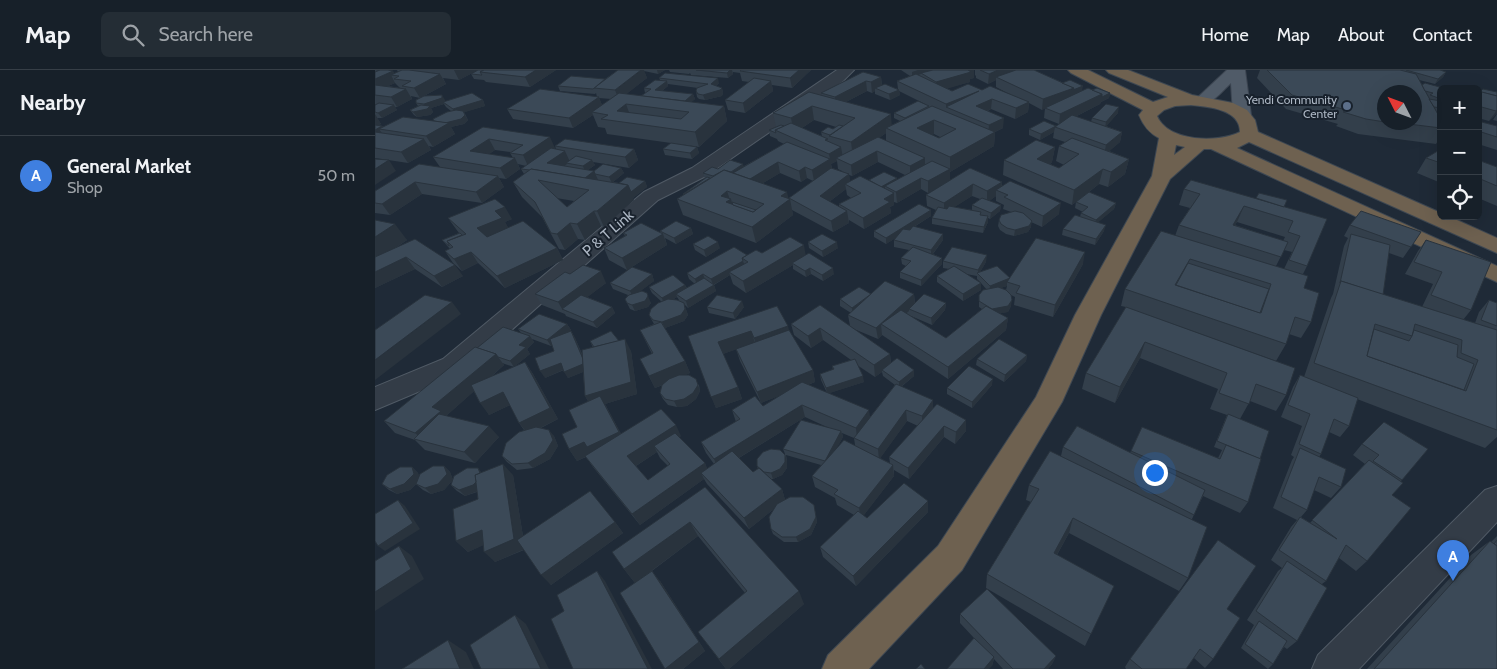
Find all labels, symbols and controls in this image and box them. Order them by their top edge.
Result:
search box [101,12,451,57]
text: Map [25,20,71,49]
icon: search [119,21,147,49]
text: Search here [159,23,253,46]
text: Home [1201,24,1249,46]
text: Map [1277,24,1310,46]
text: About [1338,24,1384,46]
text: Contact [1412,24,1472,46]
north arrow [1377,85,1422,130]
map controls [1437,85,1482,220]
button: + [1437,85,1482,130]
text: Nearby [20,90,86,115]
place label: Yendi Community Center [1245,92,1337,121]
marker: Yendi Community Center [1341,100,1353,112]
button: − [1437,130,1482,175]
text: General Market [67,155,191,178]
text: A [31,166,41,185]
text: 50 m [318,166,355,185]
button: locate [1437,175,1482,220]
text: Shop [67,178,103,197]
street label: P & T Link [579,206,637,260]
your location [1142,460,1168,486]
pin: A [1437,540,1469,581]

